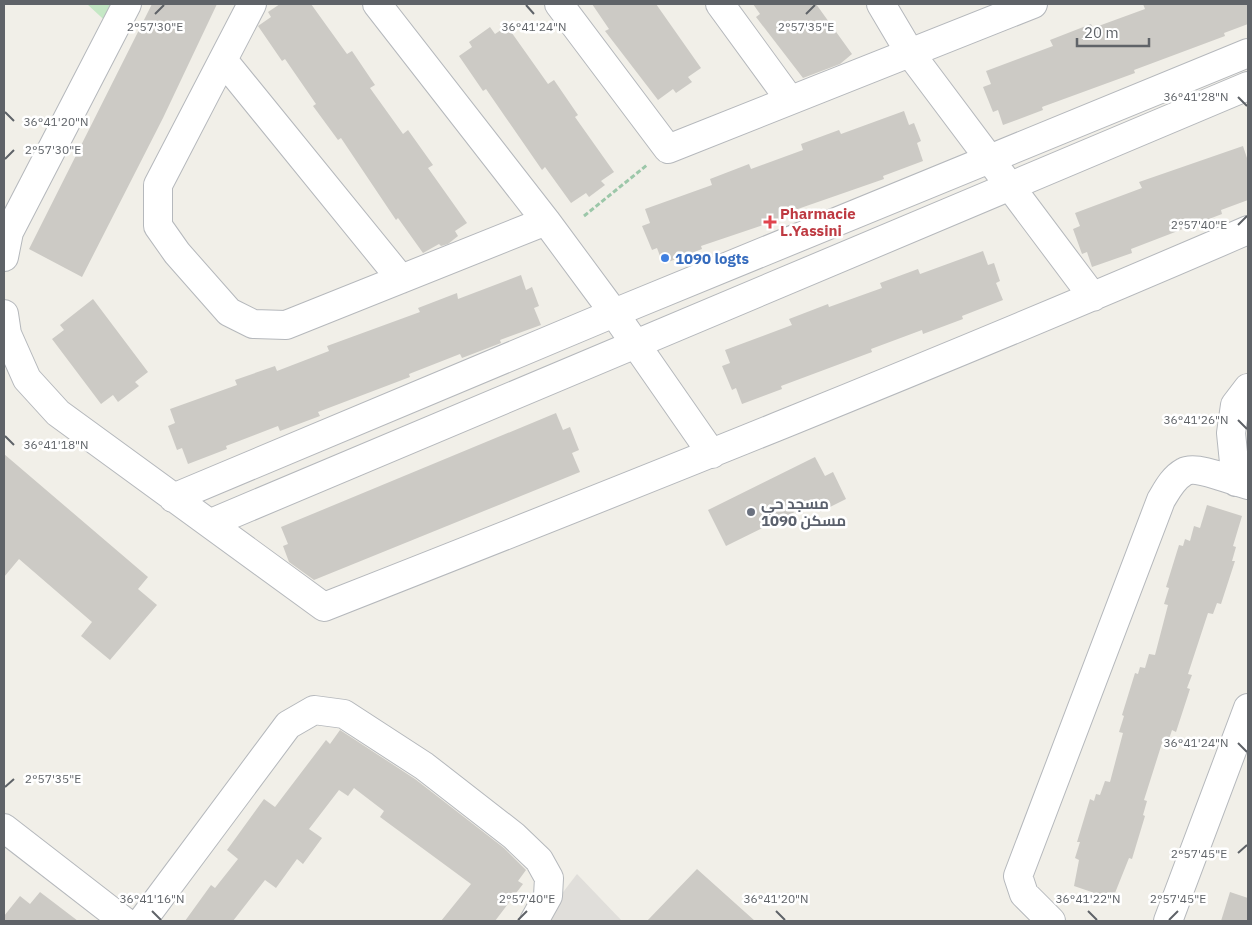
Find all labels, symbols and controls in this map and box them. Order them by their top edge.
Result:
scale bar [1077,15,1150,47]
text: 2°57'30"E [127,19,183,34]
text: 36°41'24"N [501,19,567,34]
text: 2°57'35"E [778,19,834,34]
text: 20 m [1084,23,1119,42]
text: 36°41'28"N [1163,89,1229,104]
text: 36°41'20"N [23,114,89,129]
text: 2°57'30"E [25,142,81,157]
place label: Pharmacie L.Yassini [780,204,856,240]
marker: Pharmacie L.Yassini [764,216,776,228]
text: 2°57'40"E [1171,217,1227,232]
place label: 1090 logts [675,249,750,268]
marker: 1090 logts [659,252,671,264]
text: 36°41'26"N [1163,412,1229,427]
text: 36°41'18"N [23,437,89,452]
place label: مسجد حي 1090 مسكن [761,494,846,530]
marker: مسجد حي 1090 مسكن [745,506,757,518]
text: 36°41'24"N [1163,735,1229,750]
text: 2°57'35"E [25,771,81,786]
text: 2°57'45"E [1171,846,1227,861]
text: 36°41'16"N [119,891,185,906]
text: 2°57'40"E [499,891,555,906]
text: 36°41'20"N [743,891,809,906]
text: 36°41'22"N [1055,891,1121,906]
text: 2°57'45"E [1150,891,1206,906]

